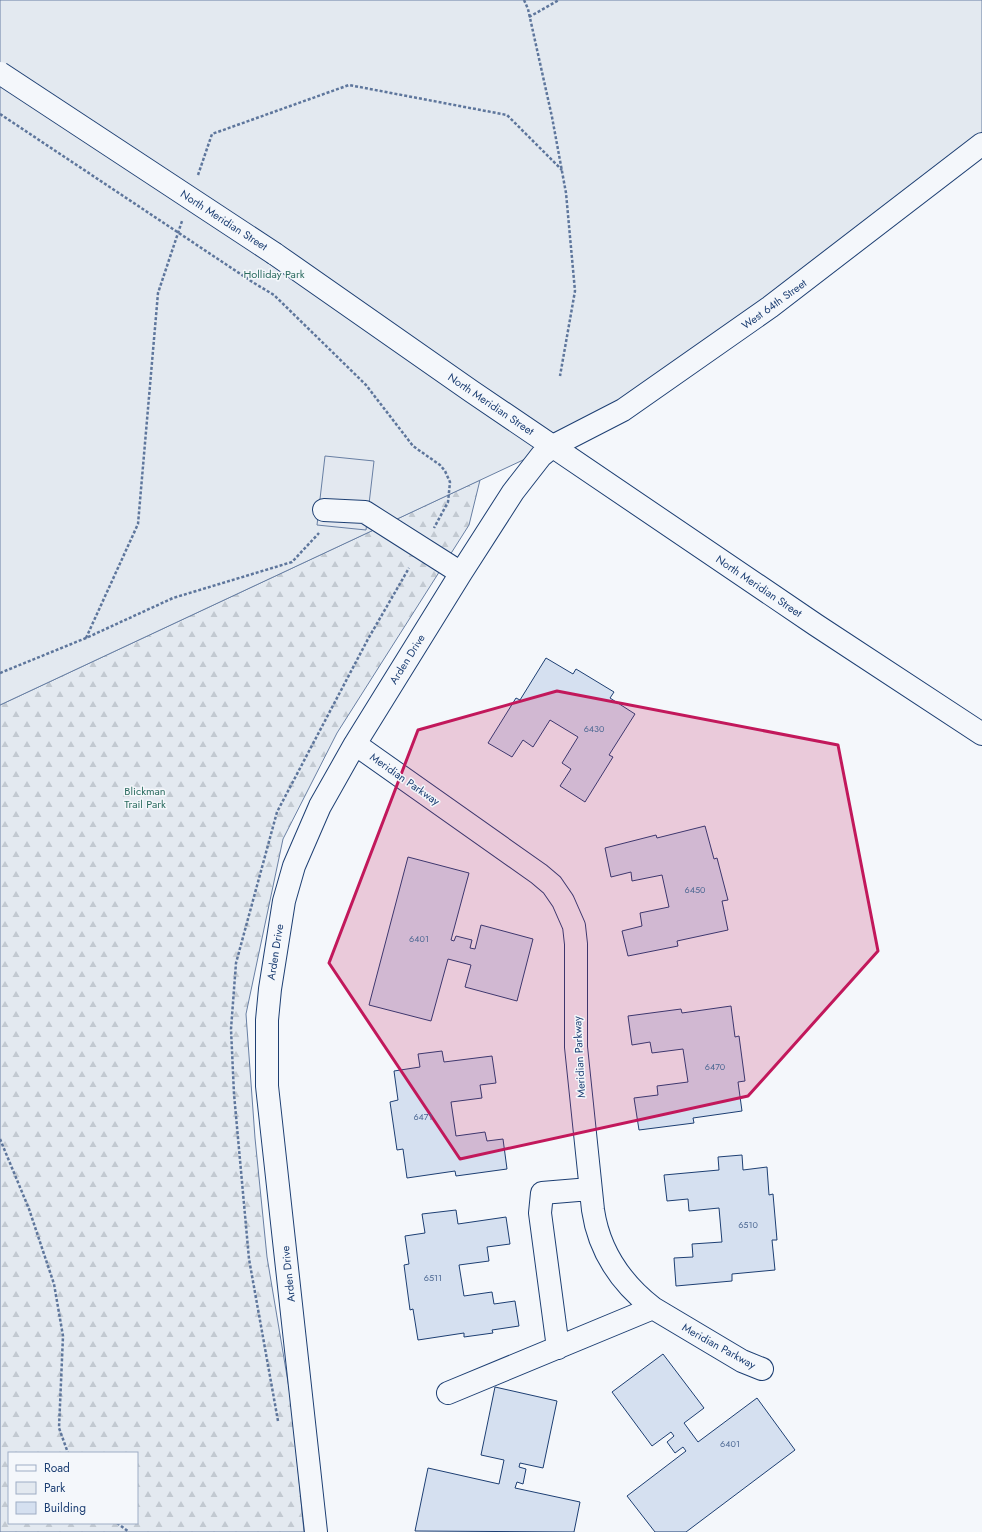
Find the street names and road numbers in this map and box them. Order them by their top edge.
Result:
street label: North Meridian Street [177,186,271,254]
street label: West 64th Street [738,275,810,333]
street label: North Meridian Street [445,369,538,439]
street label: North Meridian Street [713,551,806,621]
street label: Arden Drive [385,631,429,687]
street label: Meridian Parkway [367,749,443,809]
street label: Arden Drive [263,923,287,981]
street label: Meridian Parkway [569,1015,589,1098]
street label: Arden Drive [277,1245,299,1303]
street label: Meridian Parkway [679,1319,759,1373]

